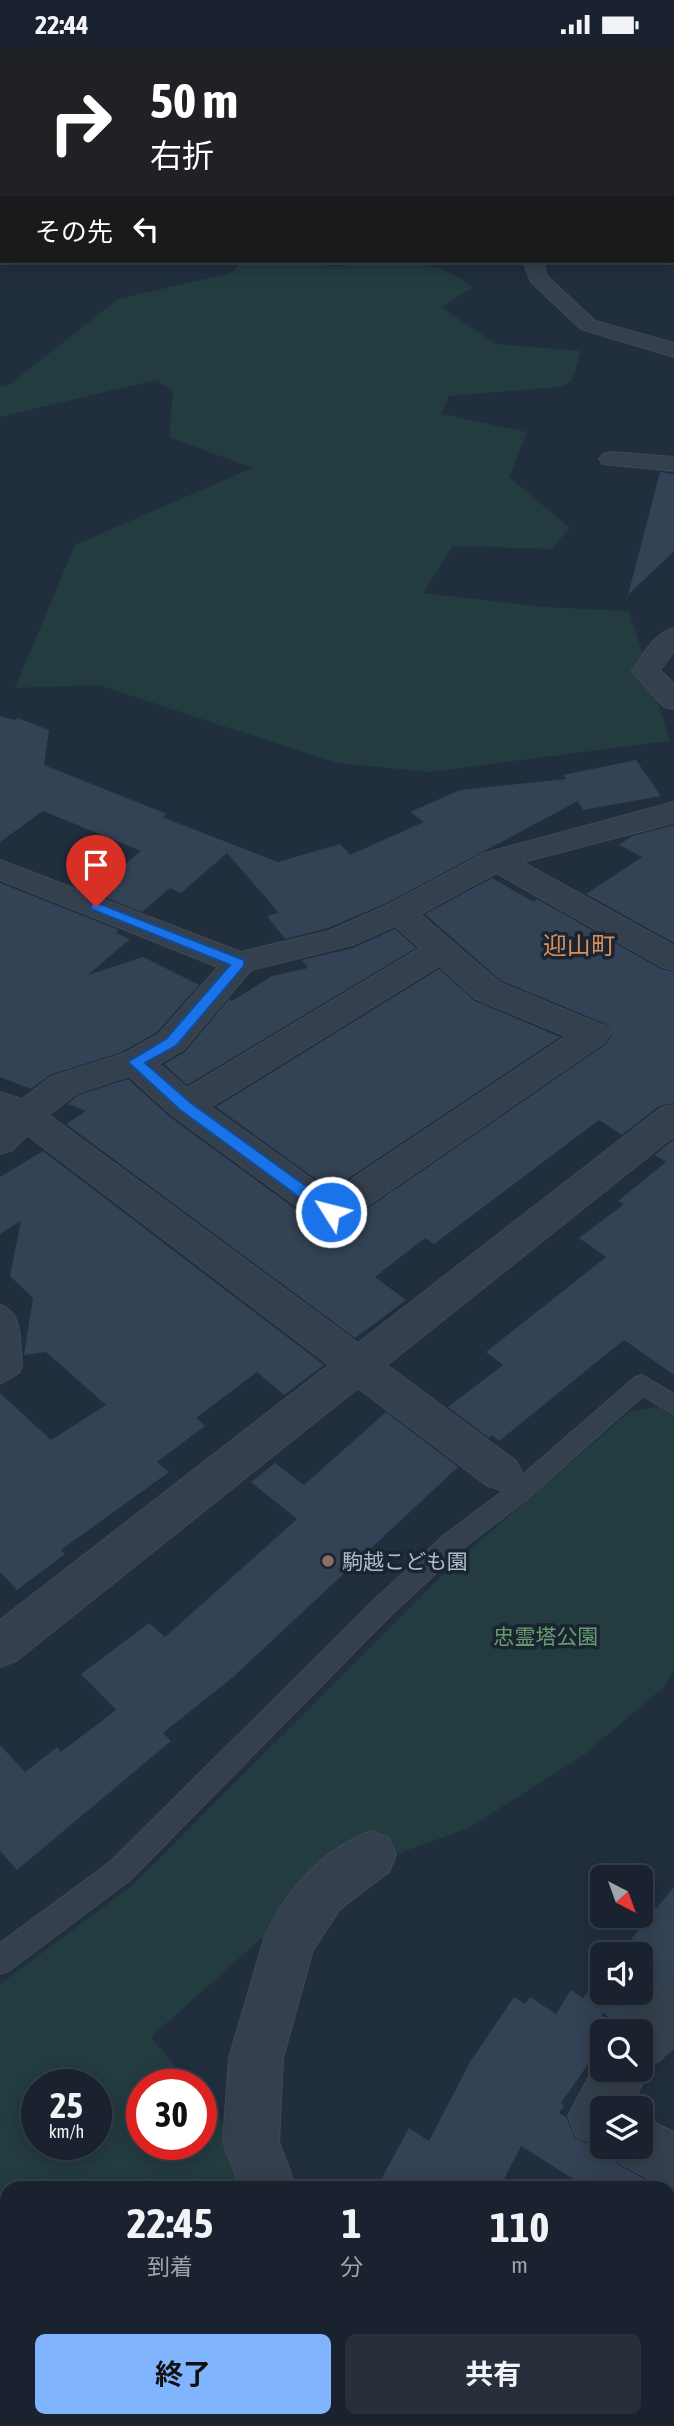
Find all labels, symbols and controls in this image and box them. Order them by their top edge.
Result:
text: 22:44 [35,10,89,40]
text: 50 m [150,72,238,128]
icon: right [35,77,126,168]
text: 右折 [150,137,214,174]
icon: left [127,210,165,248]
text: その先 [35,217,113,247]
pin [66,835,126,907]
icon: arrive [77,846,115,884]
district label: 迎山町 [543,932,615,959]
position arrow [294,1175,368,1249]
place label: 駒越こども園 [342,1549,468,1573]
marker: 駒越こども園 [320,1553,336,1569]
park label: 忠霊塔公園 [494,1624,599,1648]
north arrow [590,1865,653,1929]
map controls [590,1865,653,2159]
button: sound [590,1942,653,2005]
button: search [590,2019,653,2082]
speed limit sign: 30 [126,2069,217,2160]
text: 25 [50,2085,83,2125]
button: layers [590,2096,653,2159]
text: km/h [49,2121,84,2142]
text: 22:45 [127,2199,213,2247]
text: 1 [342,2199,361,2247]
text: 110 [490,2203,549,2251]
text: m [511,2252,528,2278]
text: 到着 [147,2254,193,2280]
text: 分 [340,2254,363,2280]
button: 終了 [35,2334,331,2414]
button: 共有 [345,2334,641,2414]

